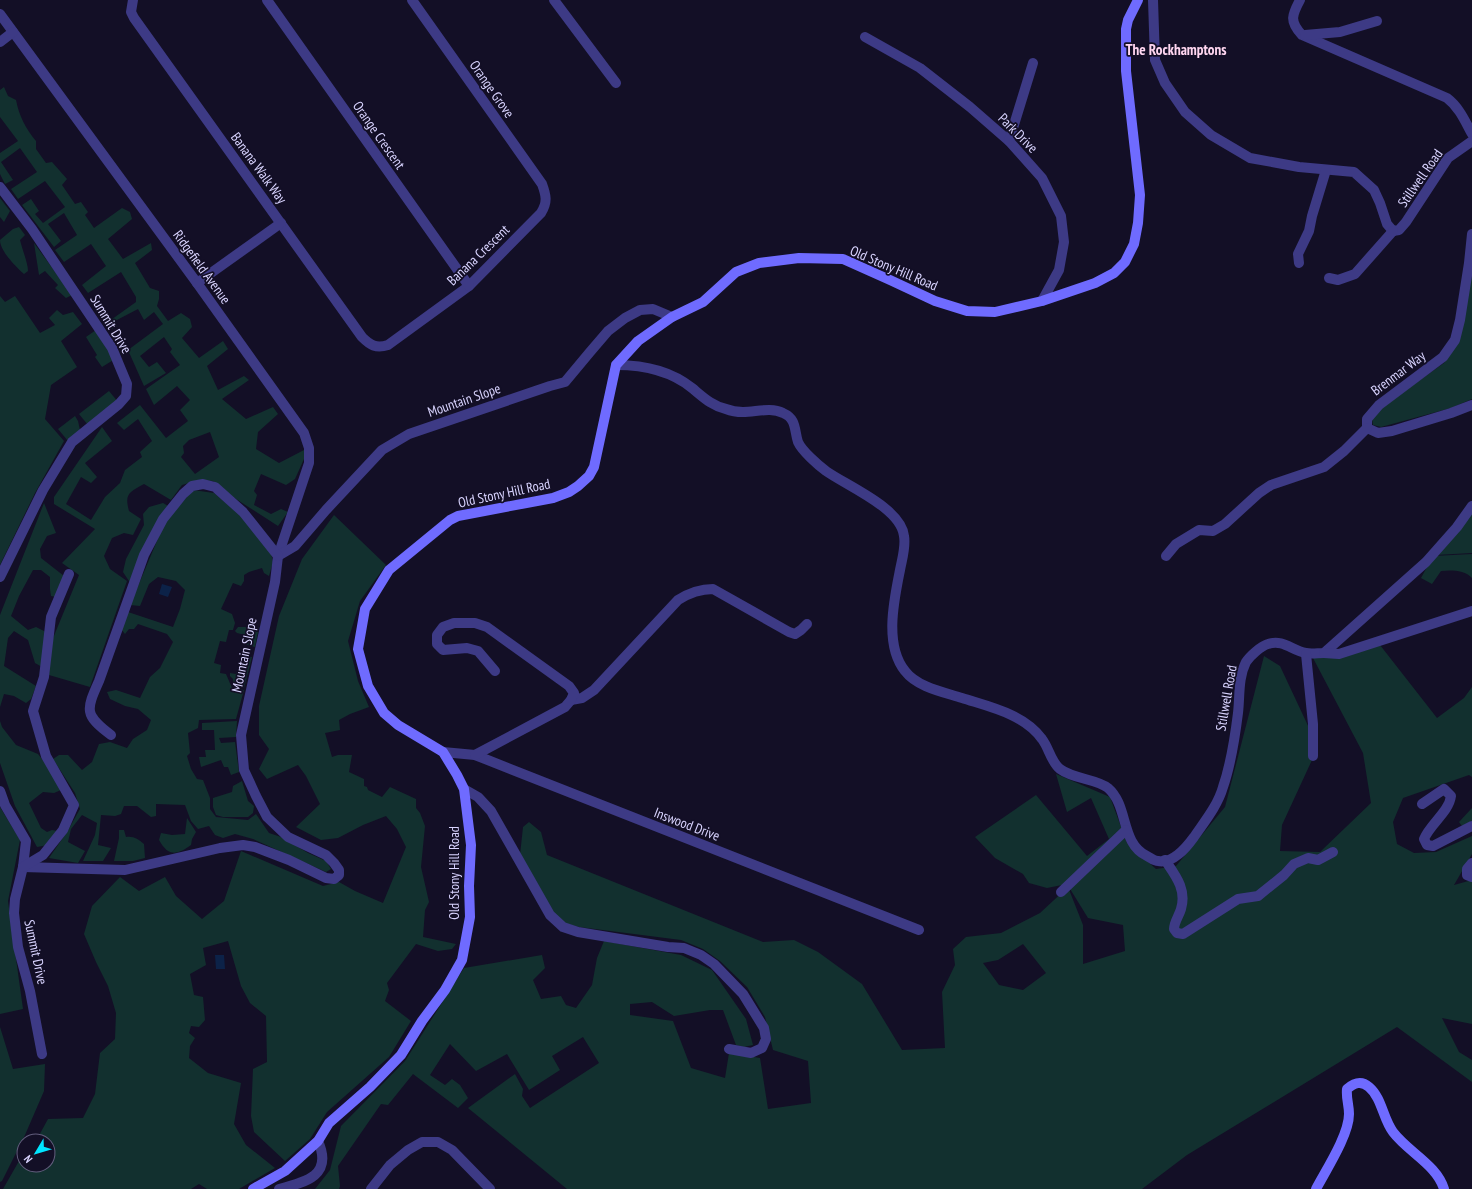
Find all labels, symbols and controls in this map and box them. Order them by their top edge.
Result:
district label: The Rockhamptons [1126,40,1227,59]
street label: Orange Grove [466,57,518,121]
street label: Orange Crescent [349,97,409,173]
street label: Park Drive [994,109,1042,157]
street label: Banana Walk Way [227,129,291,208]
street label: Stillwell Road [1393,146,1447,210]
street label: Banana Crescent [443,221,513,289]
street label: Ridgefield Avenue [169,227,235,308]
street label: Old Stony Hill Road [847,241,941,295]
street label: Summit Drive [86,291,136,357]
street label: Brenmar Way [1367,346,1429,399]
street label: Mountain Slope [425,379,503,421]
street label: Old Stony Hill Road [456,474,552,512]
street label: Mountain Slope [227,616,261,694]
street label: Stillwell Road [1211,664,1241,732]
street label: Inswood Drive [652,803,723,845]
street label: Old Stony Hill Road [445,826,463,920]
street label: Summit Drive [20,918,52,986]
north arrow [16,1133,56,1173]
text: N [21,1152,35,1166]

